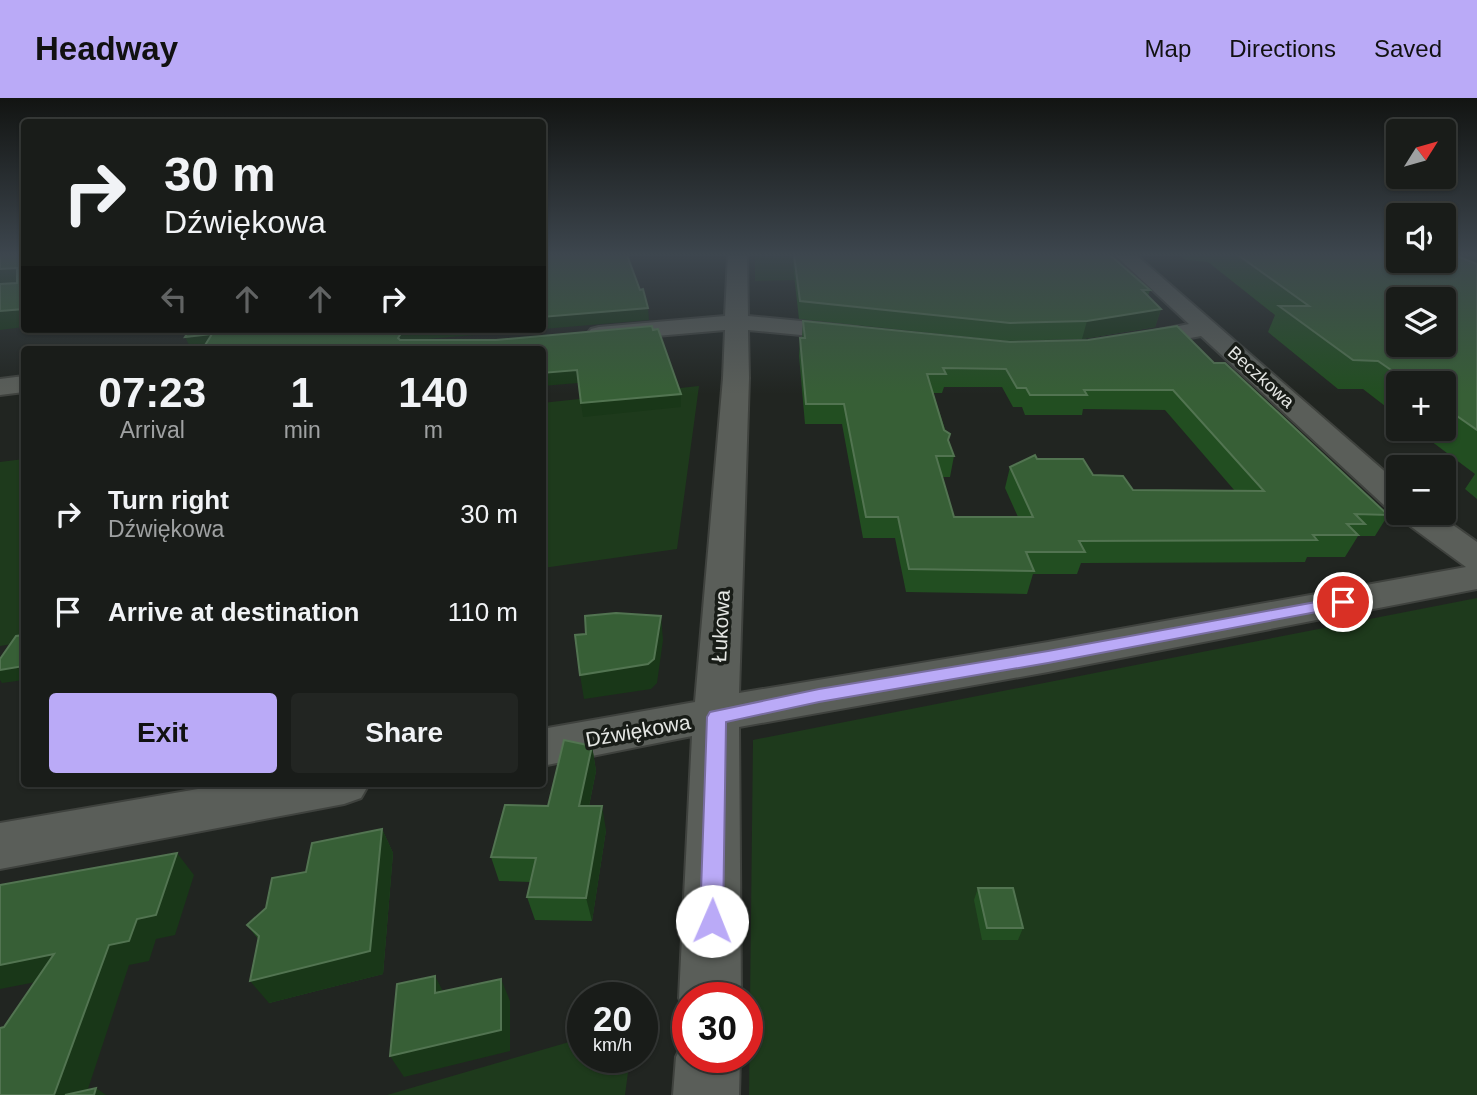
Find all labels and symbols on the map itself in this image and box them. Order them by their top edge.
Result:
north arrow [1386,119,1456,189]
street label: Beczkowa [1224,342,1299,413]
pin [1313,572,1373,632]
street label: Łukowa [707,589,734,663]
street label: Dźwiękowa [584,710,693,751]
position arrow [675,884,749,958]
speed limit sign: 30 [672,982,763,1073]

